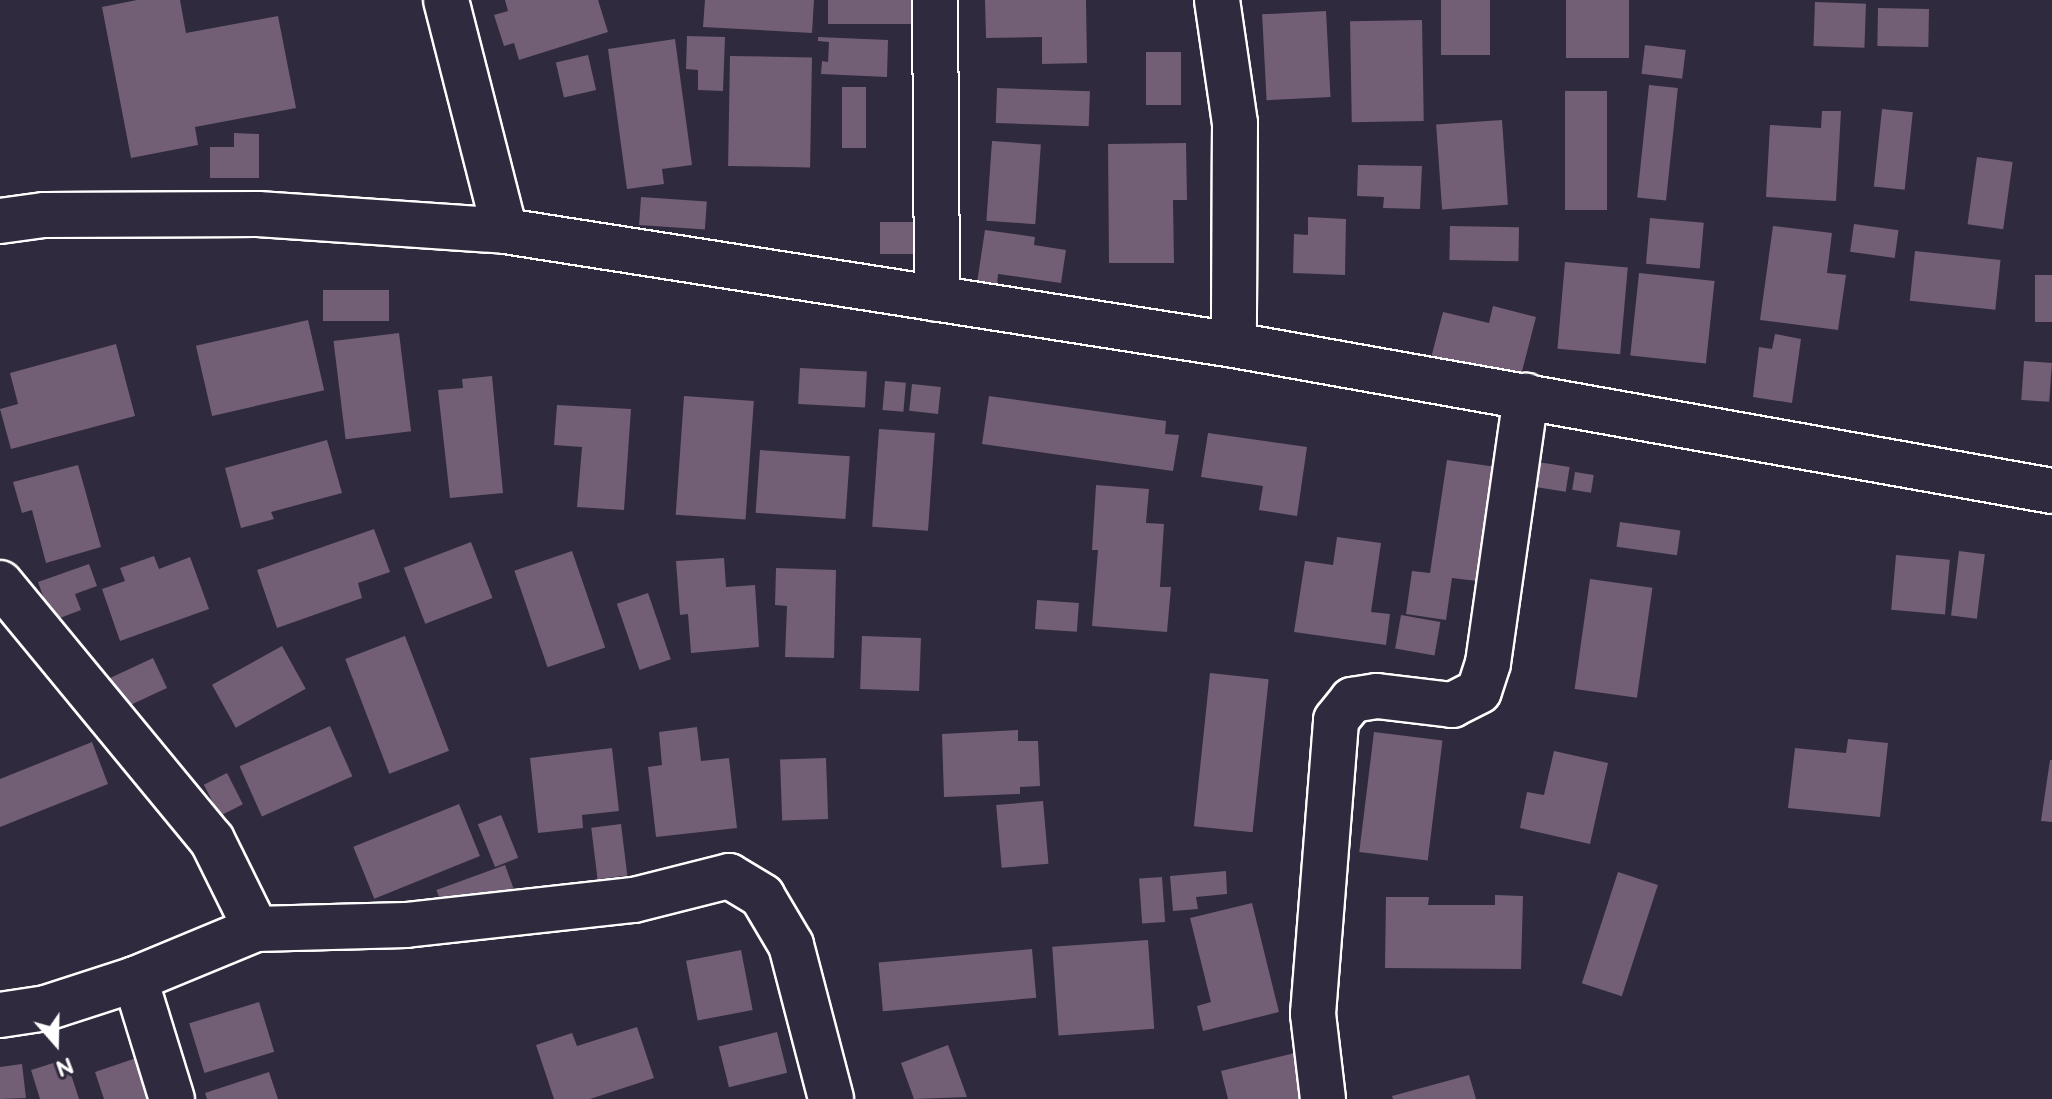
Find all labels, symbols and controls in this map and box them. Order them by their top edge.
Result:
north arrow [16,1003,96,1083]
text: N [52,1051,77,1082]

